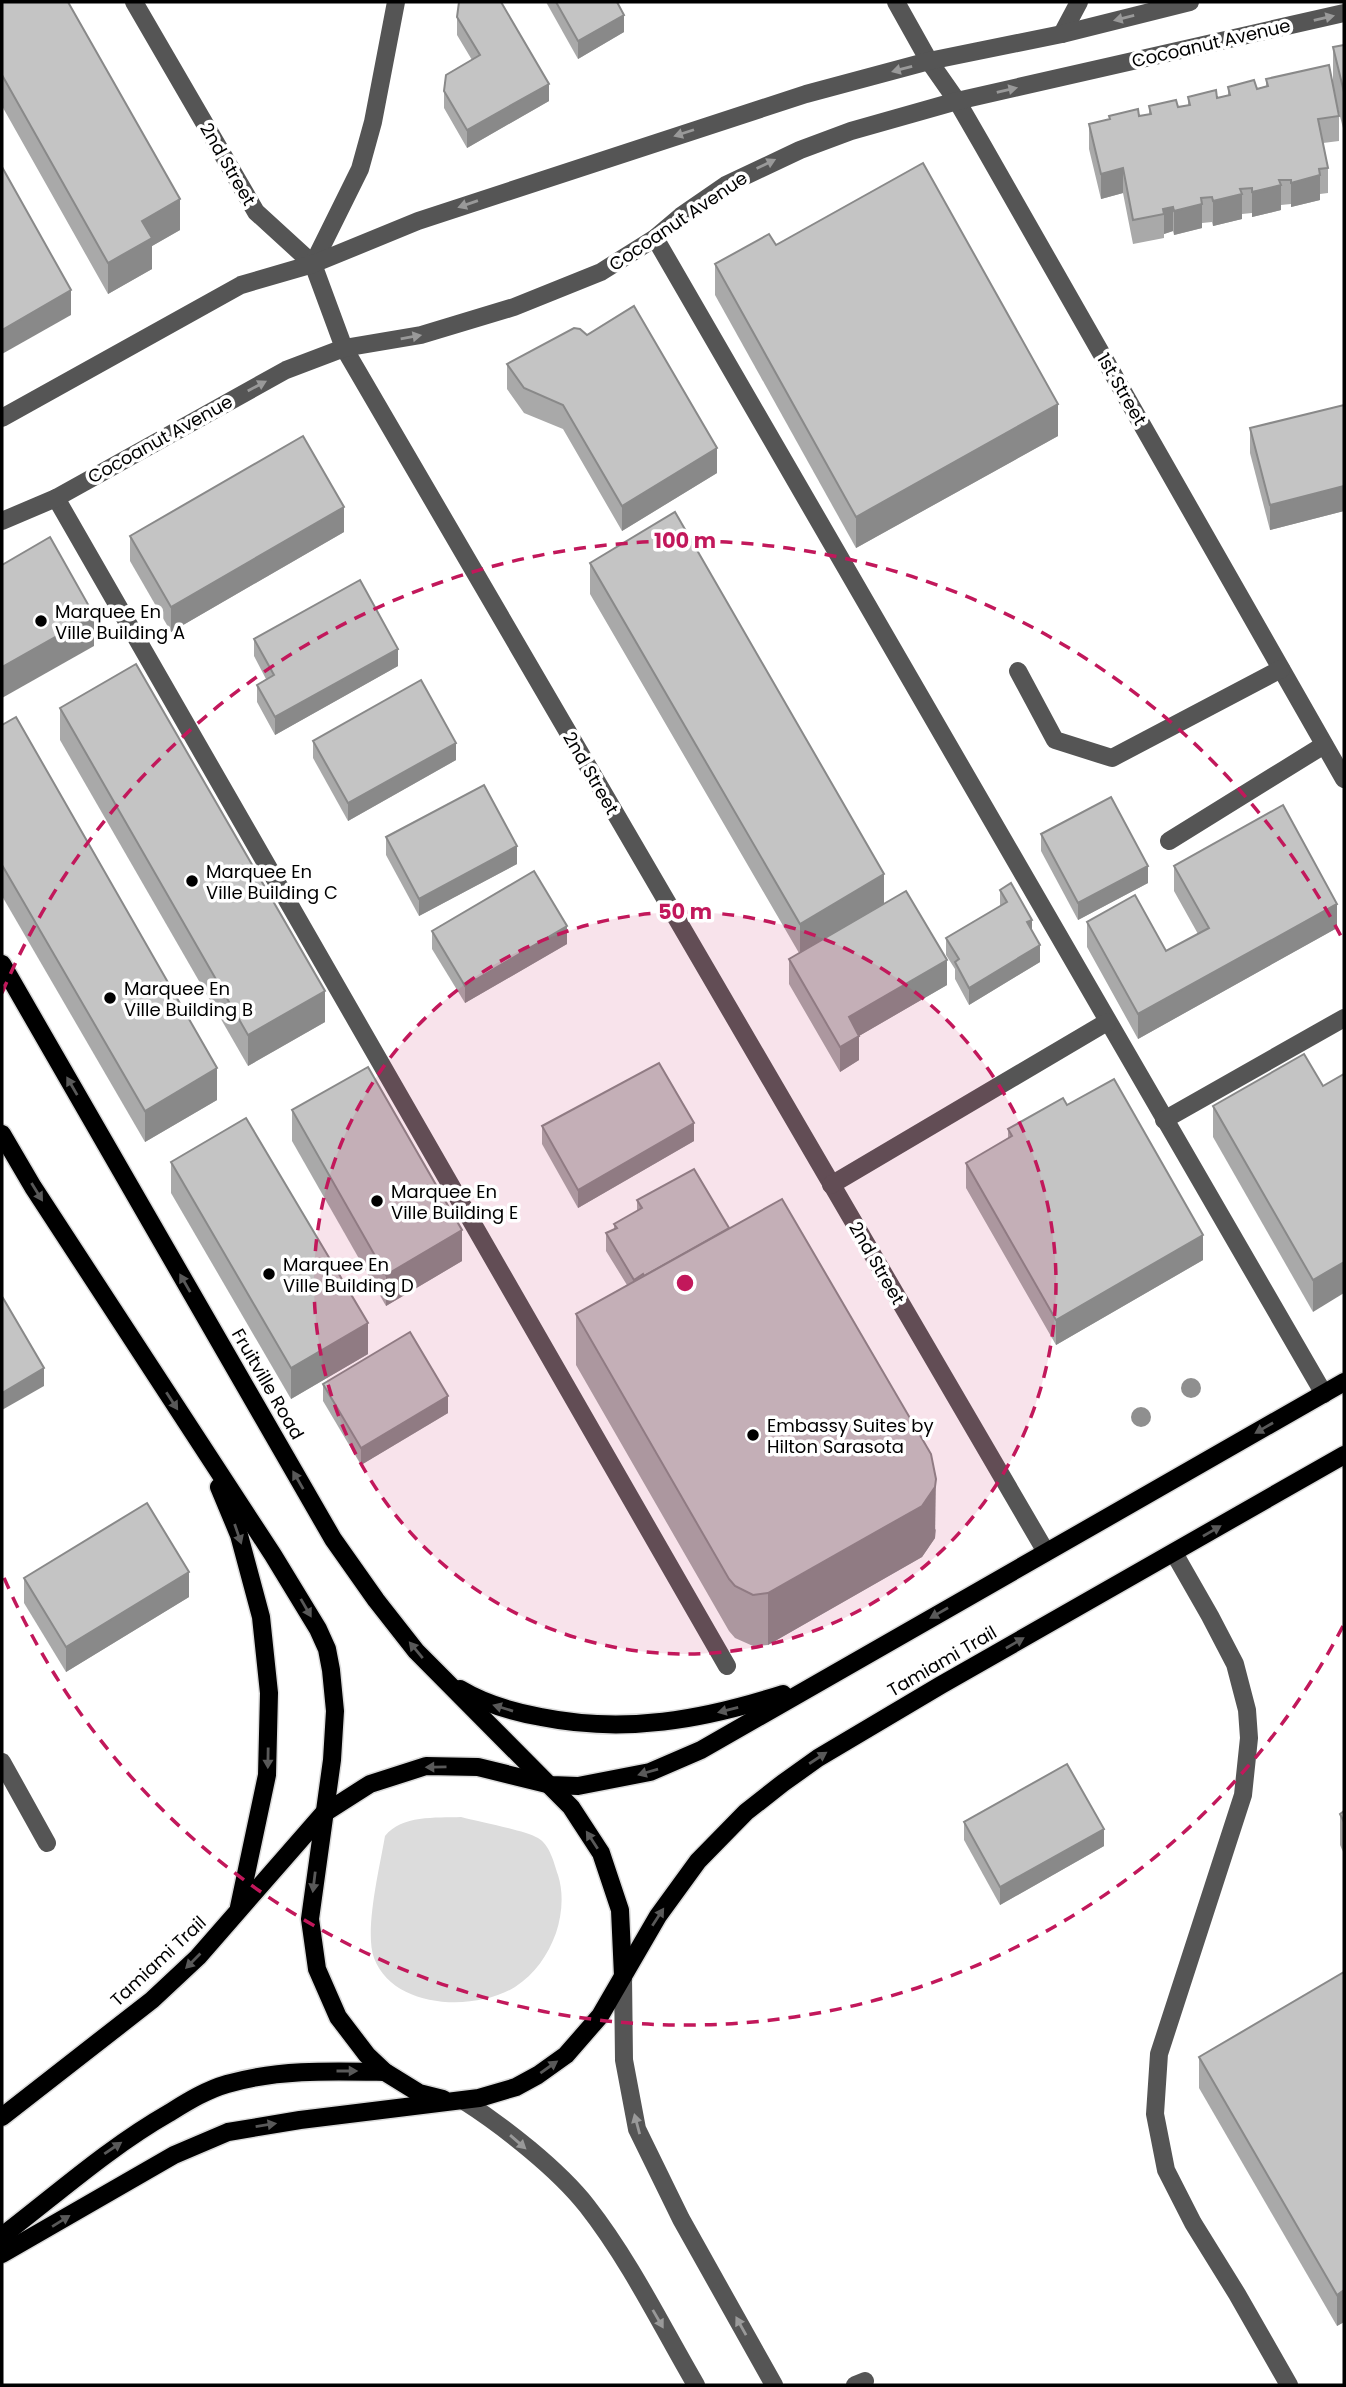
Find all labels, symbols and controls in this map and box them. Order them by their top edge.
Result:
one-way arrow [1313,12,1335,23]
one-way arrow [1113,13,1135,24]
street label: Cocoanut Avenue [1129,13,1293,73]
one-way arrow [891,64,912,74]
one-way arrow [996,84,1018,95]
street label: 2nd Street [194,118,262,210]
one-way arrow [674,129,695,139]
one-way arrow [756,159,776,170]
street label: Cocoanut Avenue [604,165,752,277]
one-way arrow [457,199,478,210]
one-way arrow [400,331,422,342]
street label: 1st Street [1091,348,1153,430]
one-way arrow [247,380,266,392]
street label: Cocoanut Avenue [83,389,237,489]
text: 100 m [654,526,716,555]
place label: Marquee En Ville Building A [55,599,185,645]
marker: Marquee En Ville Building A [33,613,49,629]
street label: 2nd Street [557,727,625,819]
place label: Marquee En Ville Building C [206,859,338,905]
marker: Marquee En Ville Building C [184,873,200,889]
text: 50 m [658,897,712,926]
place label: Marquee En Ville Building B [124,976,253,1022]
marker: Marquee En Ville Building B [102,990,118,1006]
one-way arrow [66,1076,78,1095]
place label: Marquee En Ville Building E [391,1179,518,1225]
one-way arrow [30,1183,43,1202]
marker: Marquee En Ville Building E [369,1193,385,1209]
street label: 2nd Street [843,1217,911,1309]
place label: Marquee En Ville Building D [283,1252,414,1298]
marker: Marquee En Ville Building D [261,1266,277,1282]
centre of rings [673,1271,697,1295]
one-way arrow [179,1273,191,1292]
street label: Fruitville Road [226,1324,310,1444]
one-way arrow [165,1392,179,1410]
place label: Embassy Suites by Hilton Sarasota [767,1413,934,1459]
one-way arrow [1255,1422,1274,1434]
marker: Embassy Suites by Hilton Sarasota [745,1427,761,1443]
one-way arrow [293,1470,305,1490]
one-way arrow [233,1523,244,1544]
one-way arrow [1203,1525,1222,1537]
one-way arrow [300,1599,312,1618]
one-way arrow [929,1607,948,1620]
street label: Tamiami Trail [883,1620,1001,1702]
one-way arrow [1005,1637,1024,1649]
one-way arrow [409,1642,424,1659]
one-way arrow [493,1702,514,1712]
one-way arrow [717,1705,739,1716]
one-way arrow [262,1747,274,1769]
one-way arrow [809,1752,828,1765]
one-way arrow [425,1761,447,1772]
one-way arrow [637,1767,658,1777]
one-way arrow [586,1830,599,1850]
one-way arrow [309,1871,320,1893]
one-way arrow [652,1907,665,1927]
street label: Tamiami Trail [105,1910,211,2012]
one-way arrow [185,1953,202,1969]
one-way arrow [540,2060,558,2074]
one-way arrow [336,2066,358,2077]
one-way arrow [631,2112,642,2134]
one-way arrow [255,2119,277,2130]
one-way arrow [510,2134,527,2149]
one-way arrow [104,2141,122,2155]
one-way arrow [52,2214,71,2227]
one-way arrow [652,2309,664,2329]
one-way arrow [735,2316,747,2335]

